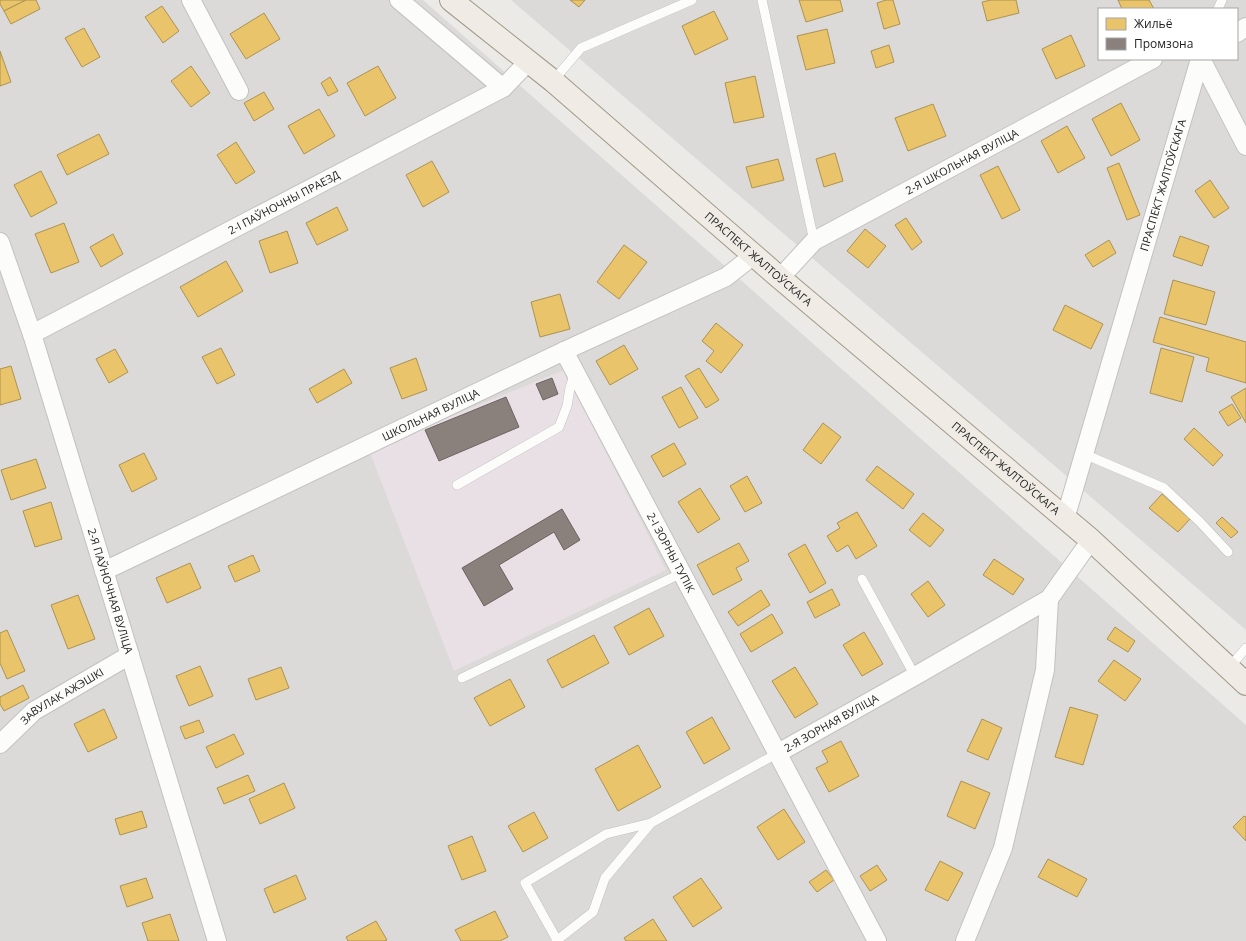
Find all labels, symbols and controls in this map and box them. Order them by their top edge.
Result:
legend [1098,8,1238,60]
text: Жильё [1134,15,1173,32]
text: Промзона [1134,35,1193,52]
street label: ПРАСПЕКТ ЖАЛТОЎСКАГА [1136,117,1189,253]
street label: 2-Я ШКОЛЬНАЯ ВУЛІЦА [903,125,1021,198]
street label: 2-І ПАЎНОЧНЫ ПРАЕЗД [225,167,342,237]
street label: ПРАСПЕКТ ЖАЛТОЎСКАГА [702,208,816,309]
street label: ШКОЛЬНАЯ ВУЛІЦА [379,385,481,444]
street label: ПРАСПЕКТ ЖАЛТОЎСКАГА [949,418,1063,518]
street label: 2-І ЗОРНЫ ТУПІК [644,510,699,595]
street label: 2-Я ПАЎНОЧНАЯ ВУЛІЦА [85,526,137,655]
street label: ЗАВУЛАК АЖЭШКІ [17,664,106,727]
street label: 2-Я ЗОРНАЯ ВУЛІЦА [781,690,881,755]

